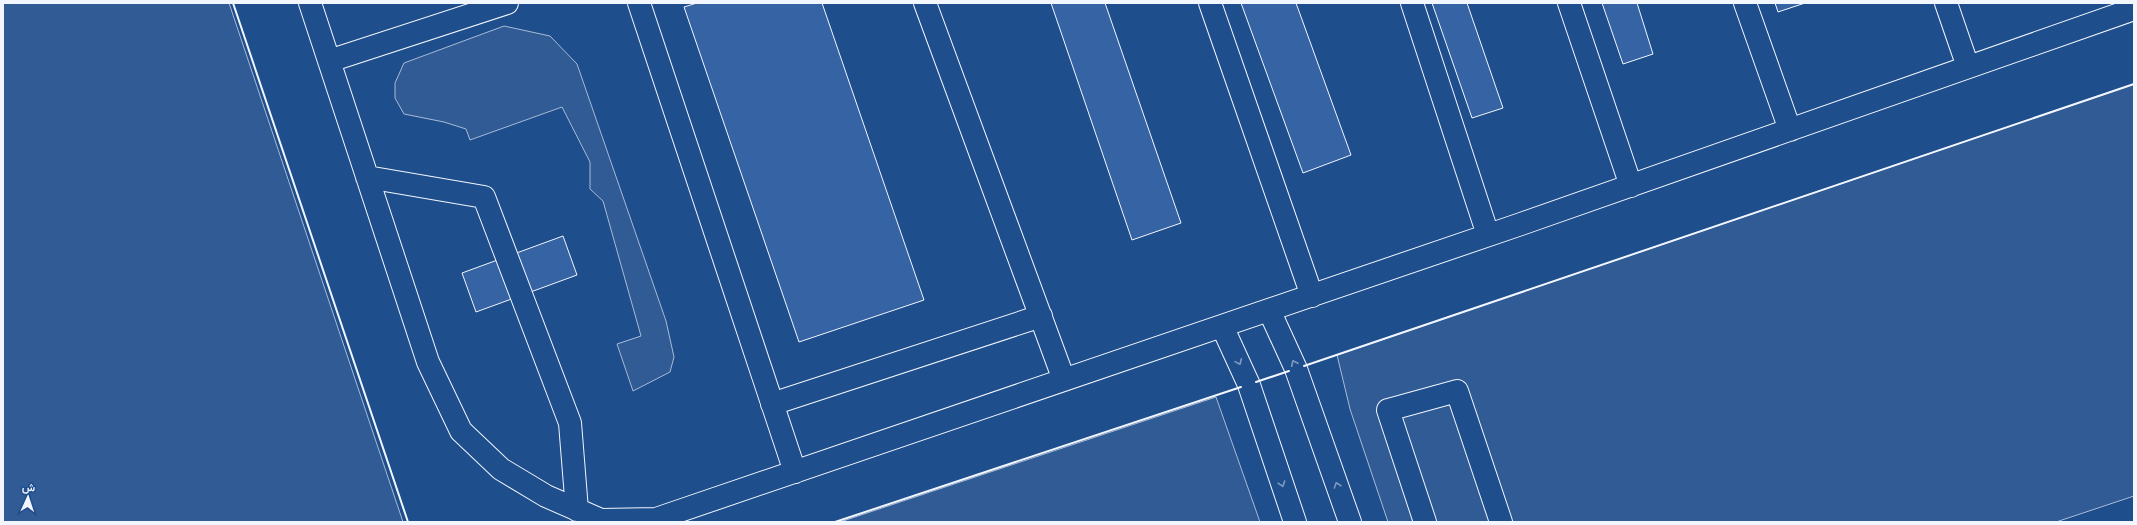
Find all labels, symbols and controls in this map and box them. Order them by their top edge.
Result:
one-way arrow [1234,358,1242,365]
one-way arrow [1291,359,1299,367]
north arrow [8,477,48,517]
text: ش [22,479,36,494]
one-way arrow [1277,481,1286,488]
one-way arrow [1334,482,1342,489]

